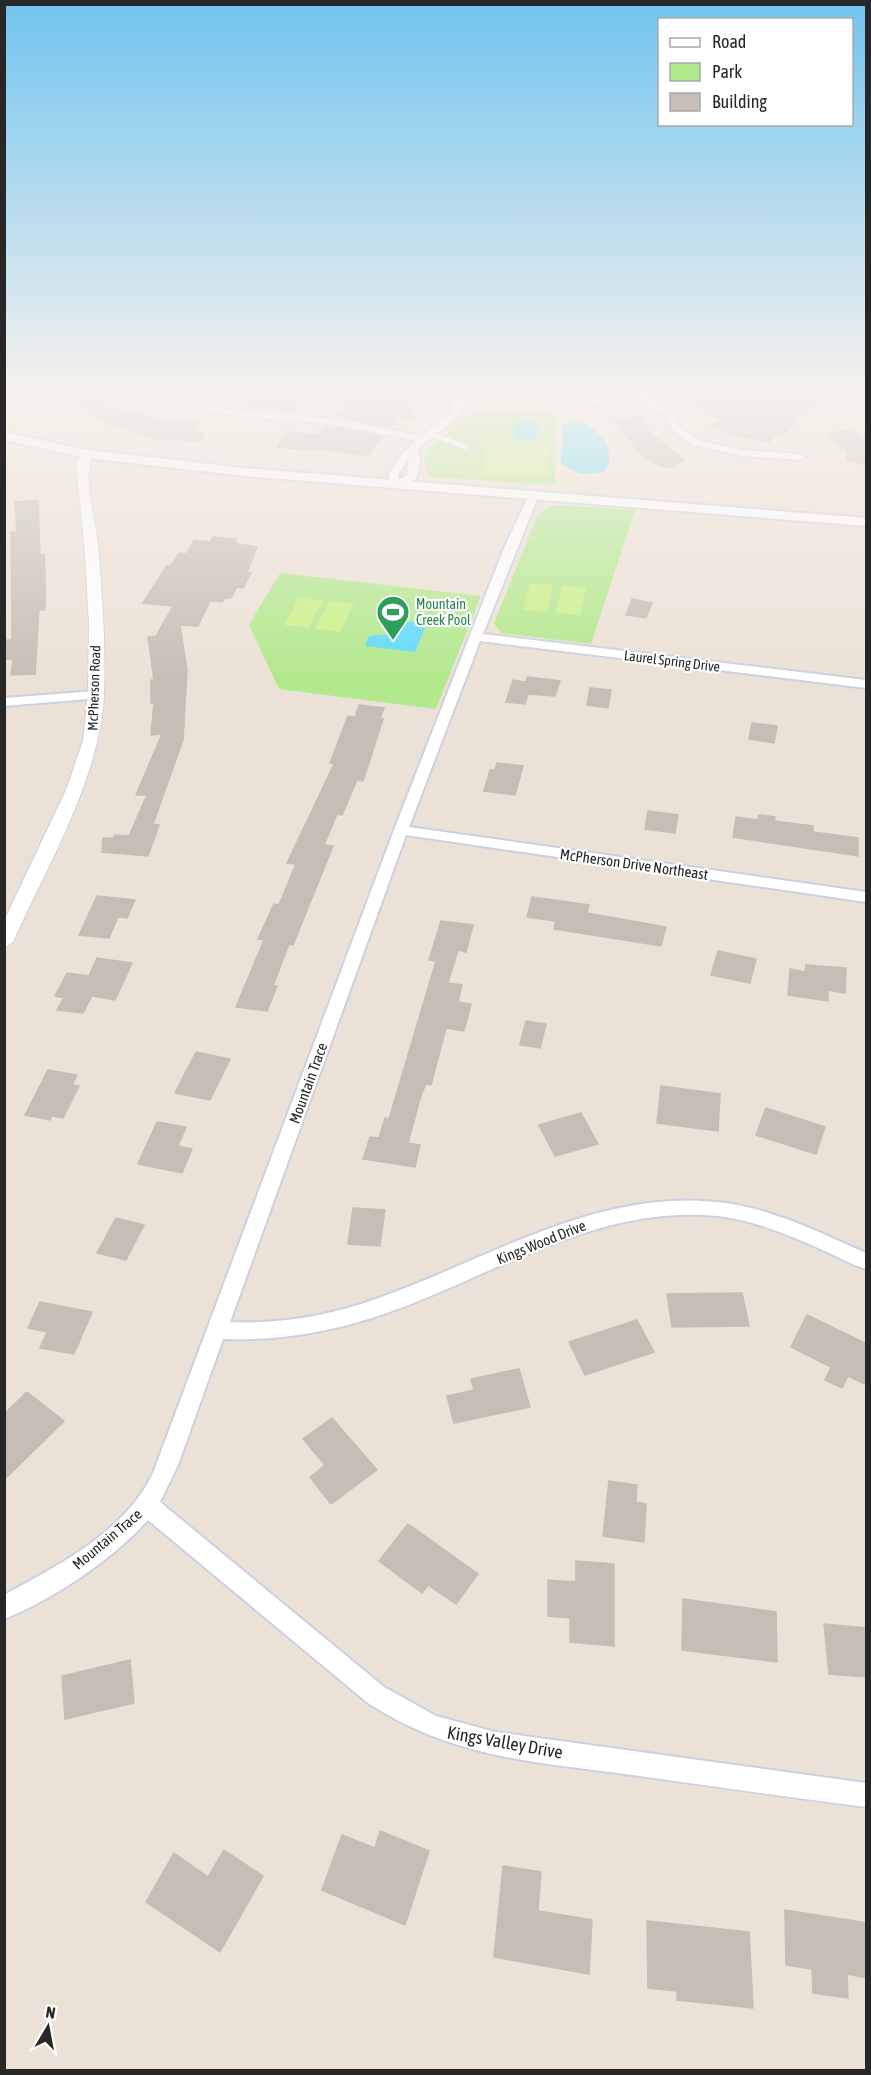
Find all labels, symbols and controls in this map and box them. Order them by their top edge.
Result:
legend [658,18,853,126]
text: Road [712,31,746,52]
text: Park [712,61,742,82]
text: Building [712,91,767,112]
sports icon: Mountain Creek Pool [375,594,411,641]
place label: Mountain Creek Pool [416,596,471,628]
street label: McPherson Road [85,645,103,731]
street label: Laurel Spring Drive [623,647,721,675]
street label: McPherson Drive Northeast [559,845,709,883]
street label: Mountain Trace [286,1040,331,1126]
street label: Kings Wood Drive [494,1216,588,1268]
street label: Mountain Trace [69,1505,145,1573]
street label: Kings Valley Drive [446,1721,564,1763]
north arrow [18,1997,78,2057]
text: N [44,2003,57,2022]

